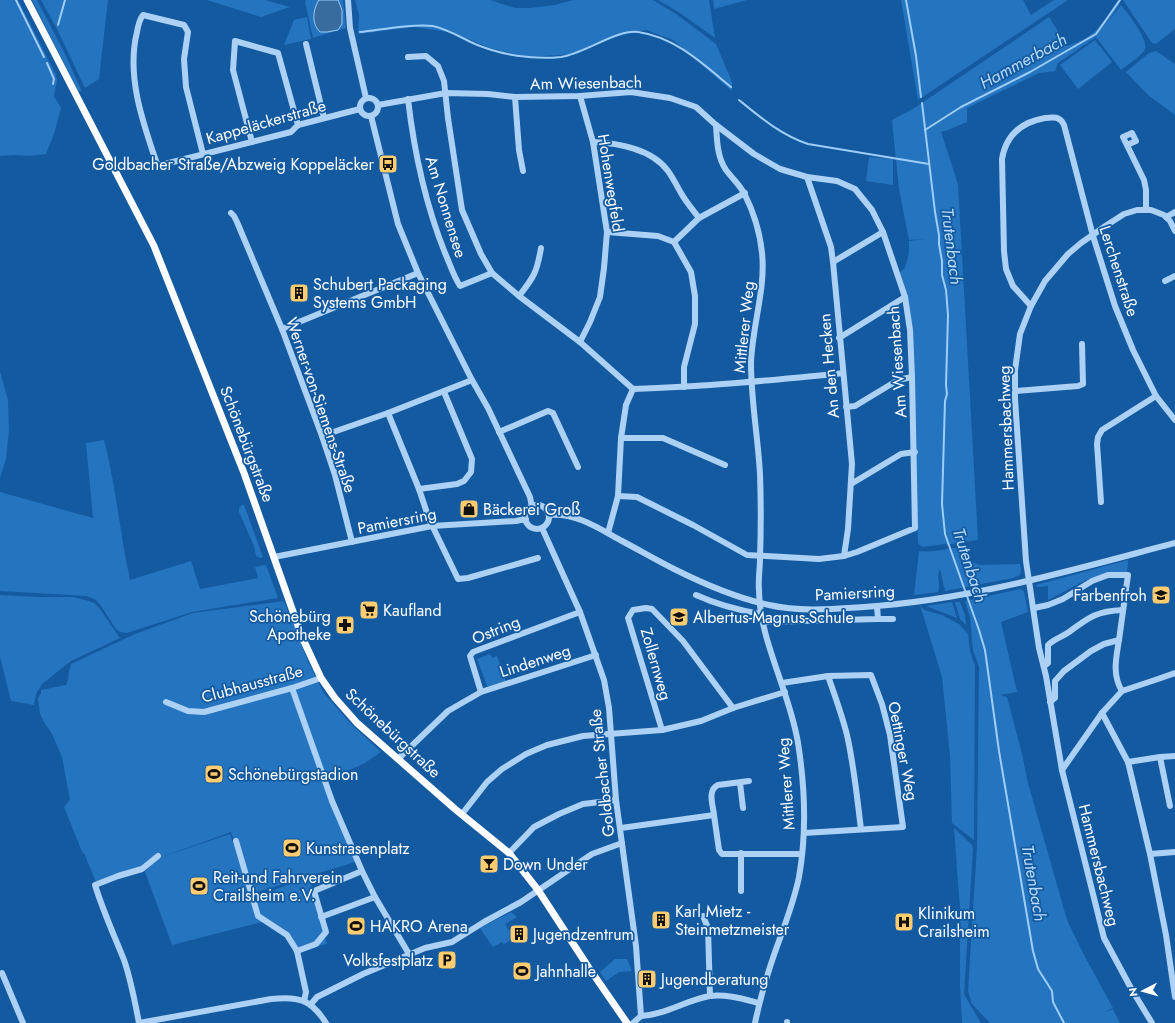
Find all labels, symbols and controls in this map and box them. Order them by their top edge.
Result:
water label: Hammerbach [975,27,1071,95]
street label: Am Wiesenbach [530,71,642,95]
street label: Kappeläckerstraße [203,94,329,150]
street label: Hohenwegfeld [592,132,630,234]
place label: Goldbacher Straße/Abzweig Koppeläcker [92,153,375,176]
bus stop icon: Goldbacher Straße/Abzweig Koppeläcker [377,153,399,175]
street label: Am Nonnensee [420,153,472,261]
water label: Trutenbach [935,206,969,286]
street label: Lerchenstraße [1094,223,1144,319]
place label: Schubert Packaging Systems GmbH [313,273,447,314]
street label: Mittlerer Weg [728,280,760,374]
building icon: Schubert Packaging Systems GmbH [288,282,310,304]
street label: Am Wiesenbach [882,305,912,419]
street label: An den Hecken [813,313,845,419]
street label: Werner-von-Siemens-Straße [280,314,362,496]
street label: Hammersbachweg [992,365,1020,491]
street label: Schönebürgstraße [214,383,280,505]
shop icon: Bäckerei Groß [458,498,480,520]
place label: Bäckerei Groß [483,498,580,521]
street label: Pamiersring [356,502,438,540]
water label: Trutenbach [947,525,993,605]
street label: Pamiersring [814,579,896,607]
place label: Farbenfroh [1074,584,1147,607]
school or university icon: Farbenfroh [1150,584,1172,606]
supermarket icon: Kaufland [358,599,380,621]
place label: Kaufland [383,599,442,622]
place label: Schönebürg Apotheke [249,605,331,646]
school or university icon: Albertus-Magnus-Schule [668,606,690,628]
place label: Albertus-Magnus-Schule [693,606,854,629]
street label: Ostring [468,610,524,650]
pharmacy icon: Schönebürg Apotheke [334,614,356,636]
street label: Zollernweg [635,625,677,703]
street label: Lindenweg [497,639,573,683]
street label: Clubhausstraße [199,659,305,709]
street label: Schönebürgstraße [340,683,446,783]
street label: Oettinger Weg [882,699,924,803]
street label: Goldbacher Straße [584,708,620,838]
street label: Mittlerer Weg [771,737,801,831]
sports icon: Schönebürgstadion [203,763,225,785]
place label: Schönebürgstadion [228,763,358,786]
street label: Hammersbachweg [1073,802,1125,928]
sports icon: Kunstrasenplatz [281,837,303,859]
place label: Kunstrasenplatz [306,837,410,860]
water label: Trutenbach [1015,843,1053,923]
bar icon: Down Under [478,853,500,875]
place label: Down Under [503,853,588,876]
place label: Reit-und Fahrverein Crailsheim e.V. [213,866,343,907]
sports icon: Reit-und Fahrverein Crailsheim e.V. [188,875,210,897]
place label: Karl Mietz - Steinmetzmeister [675,900,790,941]
place label: Klinikum Crailsheim [918,902,990,943]
building icon: Karl Mietz - Steinmetzmeister [650,909,672,931]
hospital icon: Klinikum Crailsheim [893,911,915,933]
sports icon: HAKRO Arena [345,915,367,937]
place label: HAKRO Arena [370,915,468,938]
building icon: Jugendzentrum [508,923,530,945]
place label: Jugendzentrum [531,923,634,946]
place label: Volksfestplatz [343,949,434,972]
parking icon: Volksfestplatz [436,949,458,971]
sports icon: Jahnhalle [511,960,533,982]
place label: Jahnhalle [534,960,596,983]
building icon: Jugendberatung [636,968,658,990]
place label: Jugendberatung [659,968,768,991]
north arrow [1123,971,1163,1011]
text: N [1125,987,1141,997]

